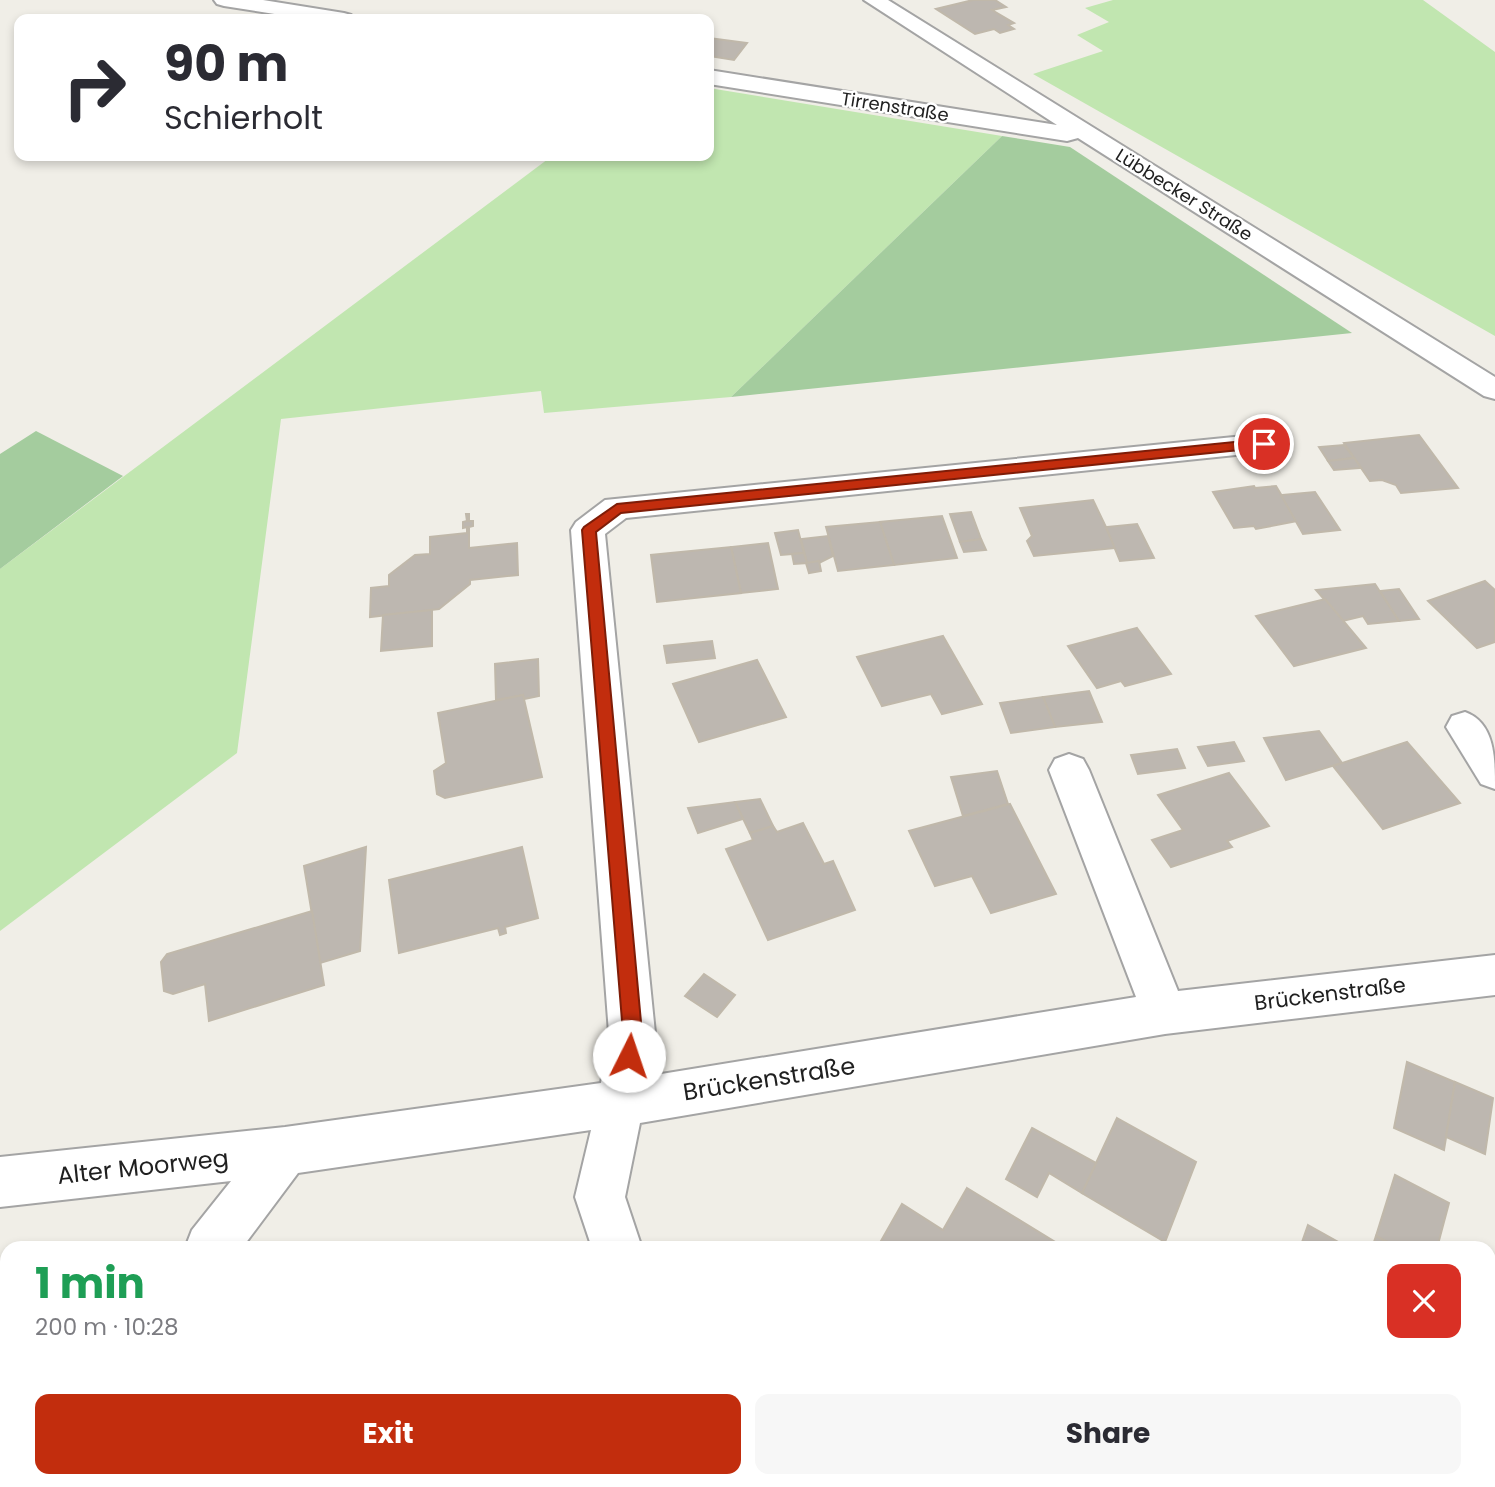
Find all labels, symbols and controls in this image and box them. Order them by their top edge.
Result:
text: 90 m [164,30,288,98]
icon: right [49,42,140,133]
street label: Tirrenstraße [840,86,951,127]
text: Schierholt [164,95,323,140]
street label: Lübbecker Straße [1111,142,1258,247]
pin [1234,414,1294,474]
icon: arrive [1245,425,1283,463]
street label: Brückenstraße [1253,970,1407,1017]
position arrow [592,1019,666,1093]
street label: Brückenstraße [680,1049,857,1108]
street label: Alter Moorweg [56,1141,230,1192]
text: 1 min [35,1254,145,1313]
button: close [1387,1264,1461,1338]
text: 200 m · 10:28 [35,1311,179,1343]
button: Exit [35,1394,741,1474]
button: Share [755,1394,1461,1474]

